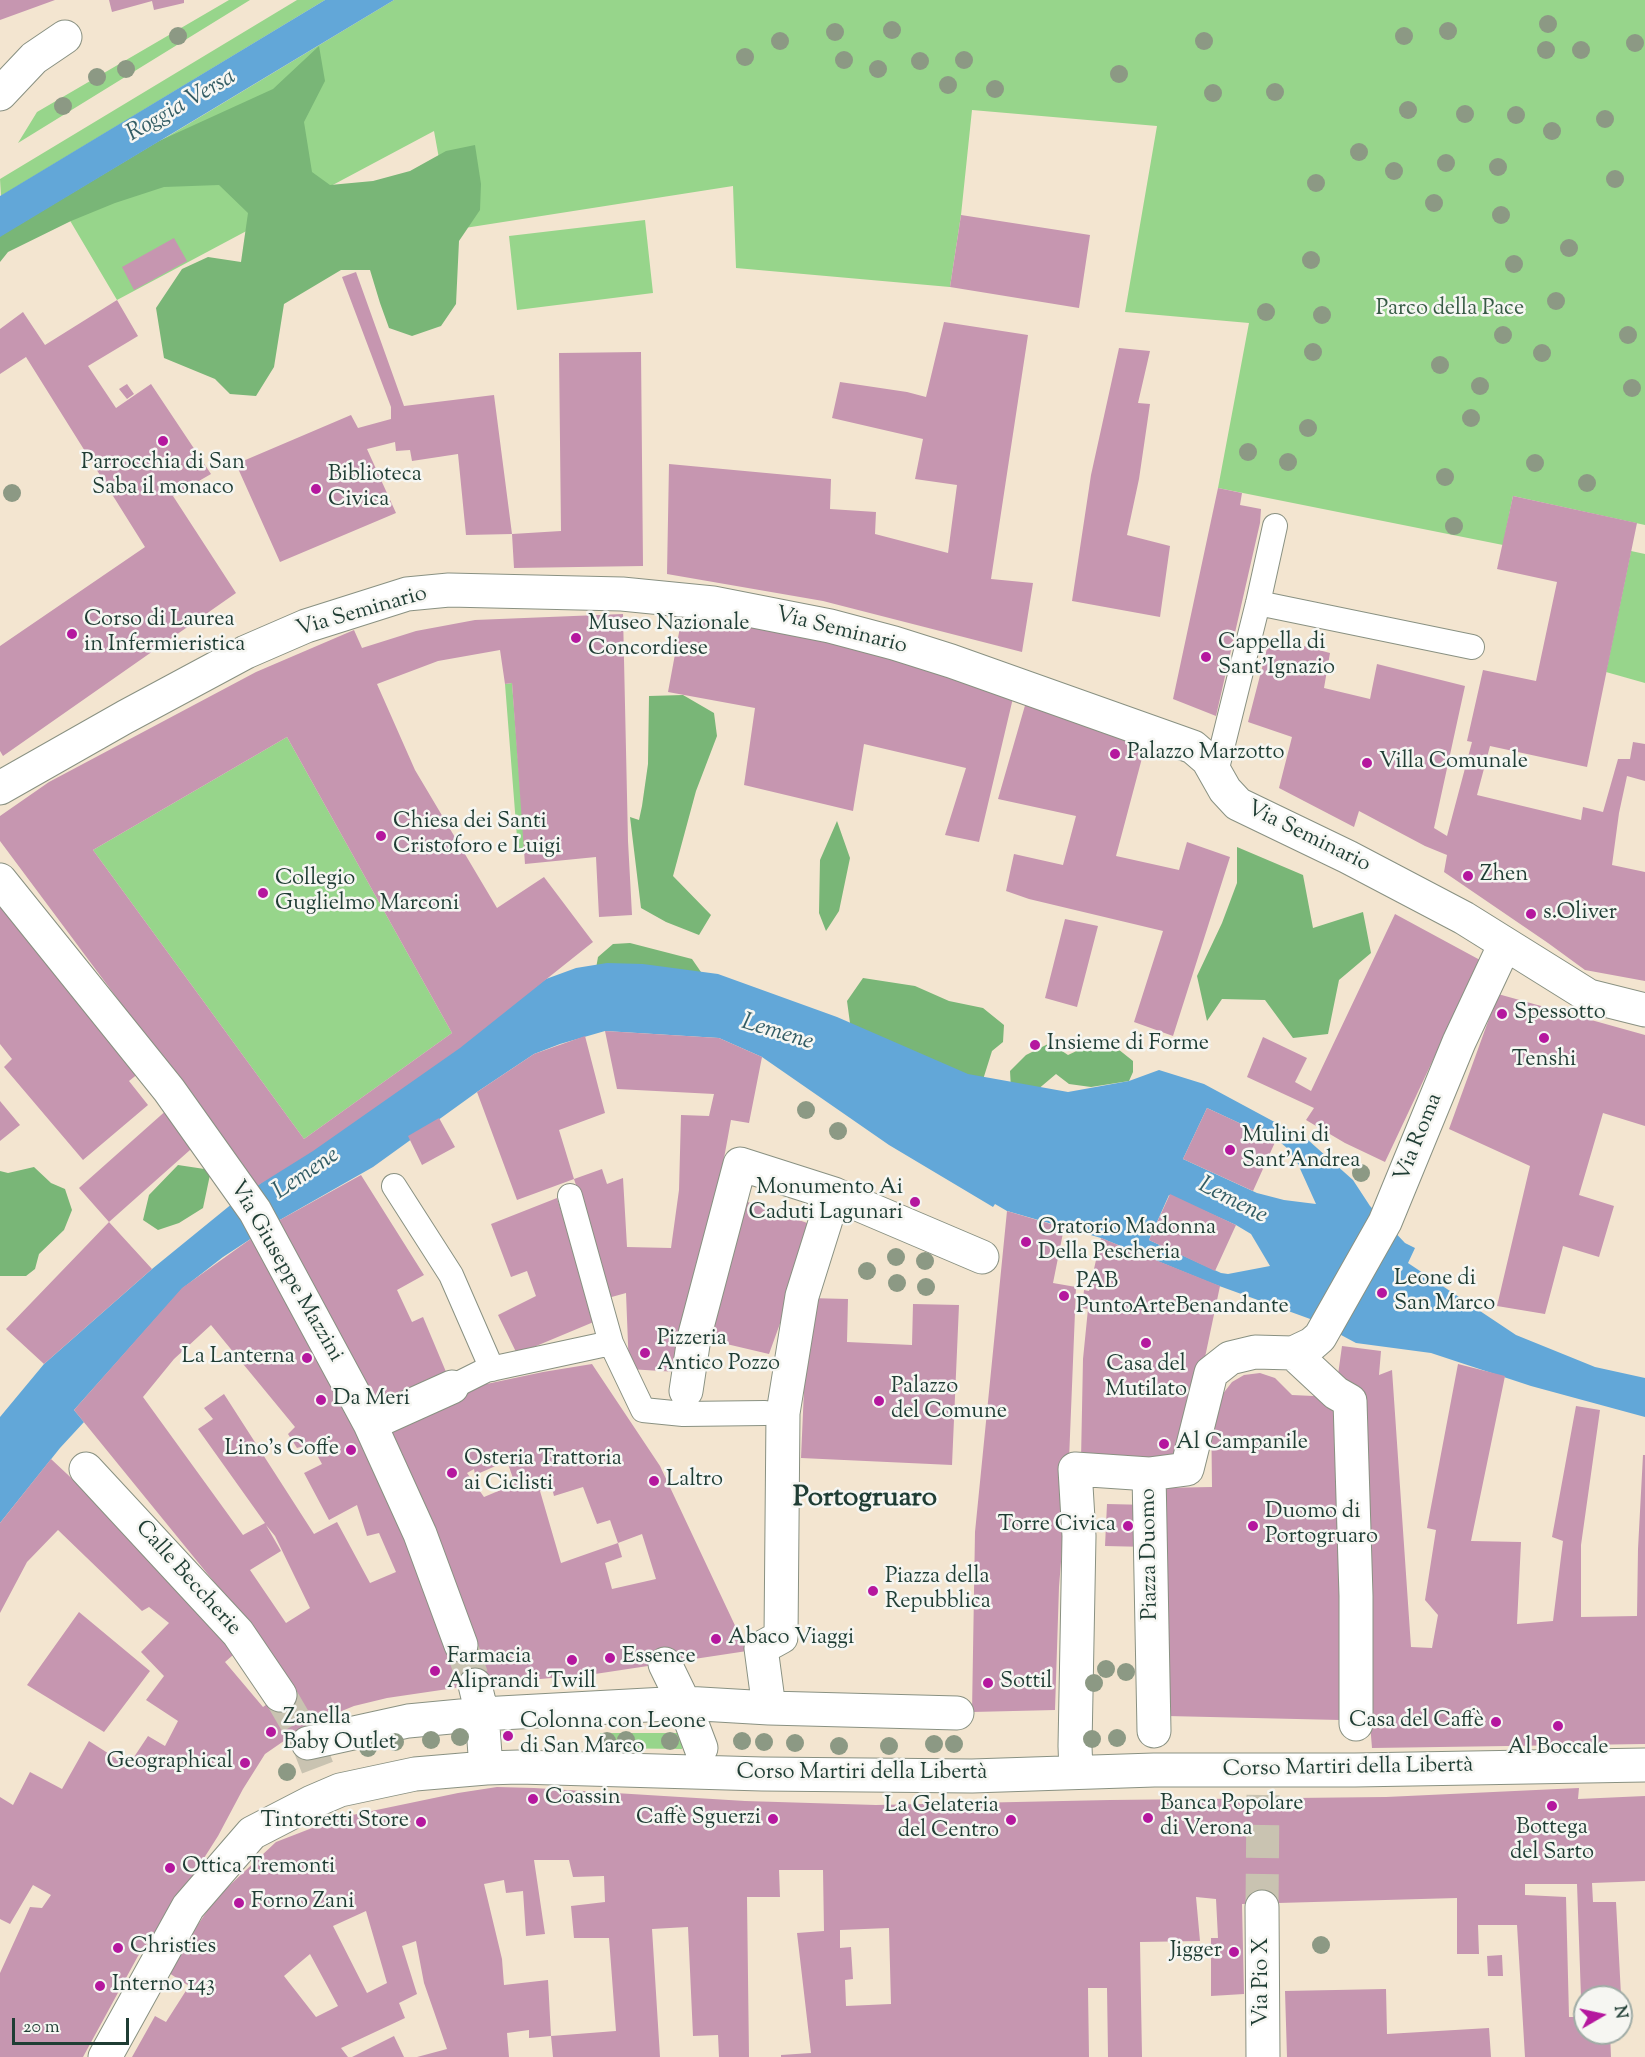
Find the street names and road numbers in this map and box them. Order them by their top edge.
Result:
street label: Via Seminario [294,582,430,644]
street label: Via Seminario [773,603,909,661]
street label: Via Seminario [1242,797,1374,879]
street label: Via Roma [1390,1090,1450,1186]
street label: Via Giuseppe Mazzini [222,1177,348,1367]
street label: Piazza Duomo [1137,1488,1165,1620]
street label: Calle Beccherie [128,1516,246,1642]
street label: Corso Martiri della Libertà [1222,1754,1474,1784]
street label: Corso Martiri della Libertà [737,1761,987,1787]
street label: Via Pio X [1250,1937,1276,2027]

